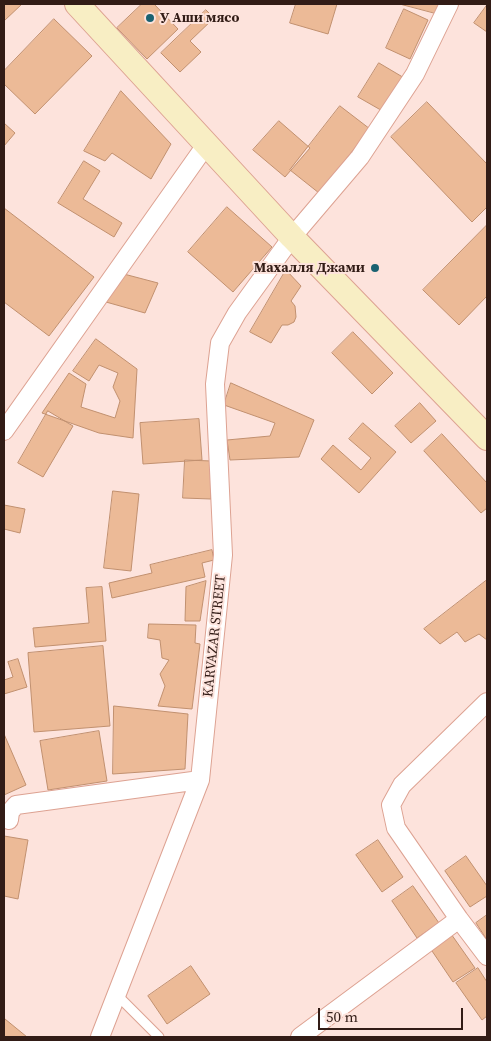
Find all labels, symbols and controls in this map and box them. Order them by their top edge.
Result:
place label: У Аши мясо [160,10,239,26]
marker: У Аши мясо [144,12,156,24]
place label: Махалля Джами [254,260,365,276]
marker: Махалля Джами [369,262,381,274]
street label: KARVAZAR STREET [200,574,230,698]
scale bar [321,998,466,1030]
text: 50 m [326,1006,358,1027]

